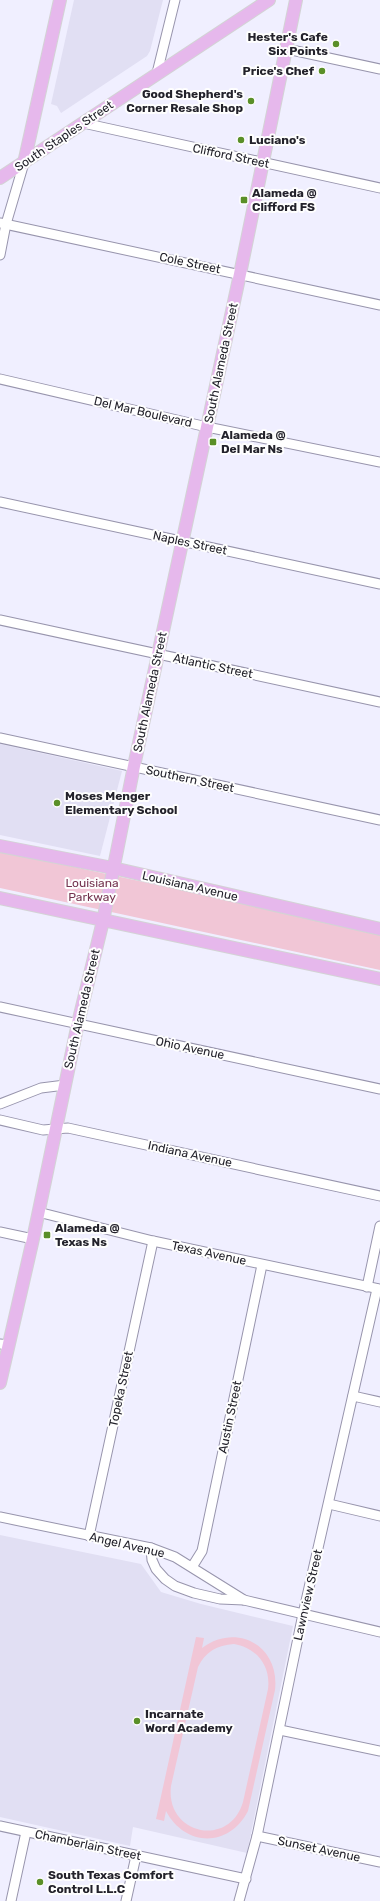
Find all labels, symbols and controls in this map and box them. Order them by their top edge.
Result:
place label: Hester's Cafe Six Points [247,30,328,58]
marker: Hester's Cafe Six Points [331,39,341,49]
place label: Price's Chef [243,64,315,78]
marker: Price's Chef [317,66,327,76]
place label: Good Shepherd's Corner Resale Shop [126,87,243,115]
marker: Good Shepherd's Corner Resale Shop [246,96,256,106]
street label: South Staples Street [12,98,116,174]
place label: Luciano's [249,133,306,147]
marker: Luciano's [236,135,246,145]
street label: Clifford Street [191,141,271,171]
place label: Alameda @ Clifford FS [252,186,317,214]
marker: Alameda @ Clifford FS [239,195,249,205]
street label: Cole Street [158,250,222,276]
street label: South Alameda Street [201,301,241,424]
street label: Del Mar Boulevard [93,394,193,430]
place label: Alameda @ Del Mar Ns [221,428,286,456]
marker: Alameda @ Del Mar Ns [208,437,218,447]
street label: Naples Street [152,528,229,558]
street label: South Alameda Street [130,630,170,753]
street label: Atlantic Street [172,651,254,681]
street label: Southern Street [145,763,236,795]
place label: Moses Menger Elementary School [65,789,177,817]
marker: Moses Menger Elementary School [52,798,62,808]
street label: Louisiana Avenue [141,868,240,904]
park label: Louisiana Parkway [65,876,119,904]
street label: South Alameda Street [61,947,103,1070]
street label: Ohio Avenue [154,1034,226,1062]
street label: Indiana Avenue [147,1138,234,1170]
place label: Alameda @ Texas Ns [55,1221,120,1249]
marker: Alameda @ Texas Ns [42,1230,52,1240]
street label: Texas Avenue [170,1238,248,1268]
street label: Topeka Street [106,1350,136,1428]
street label: Austin Street [215,1379,245,1455]
street label: Angel Avenue [88,1530,166,1561]
street label: Lawnview Street [291,1548,325,1642]
place label: Incarnate Word Academy [145,1707,233,1735]
marker: Incarnate Word Academy [132,1716,142,1726]
street label: Chamberlain Street [34,1827,143,1863]
street label: Sunset Avenue [276,1833,362,1865]
place label: South Texas Comfort Control L.L.C [48,1868,174,1896]
marker: South Texas Comfort Control L.L.C [35,1877,45,1887]

